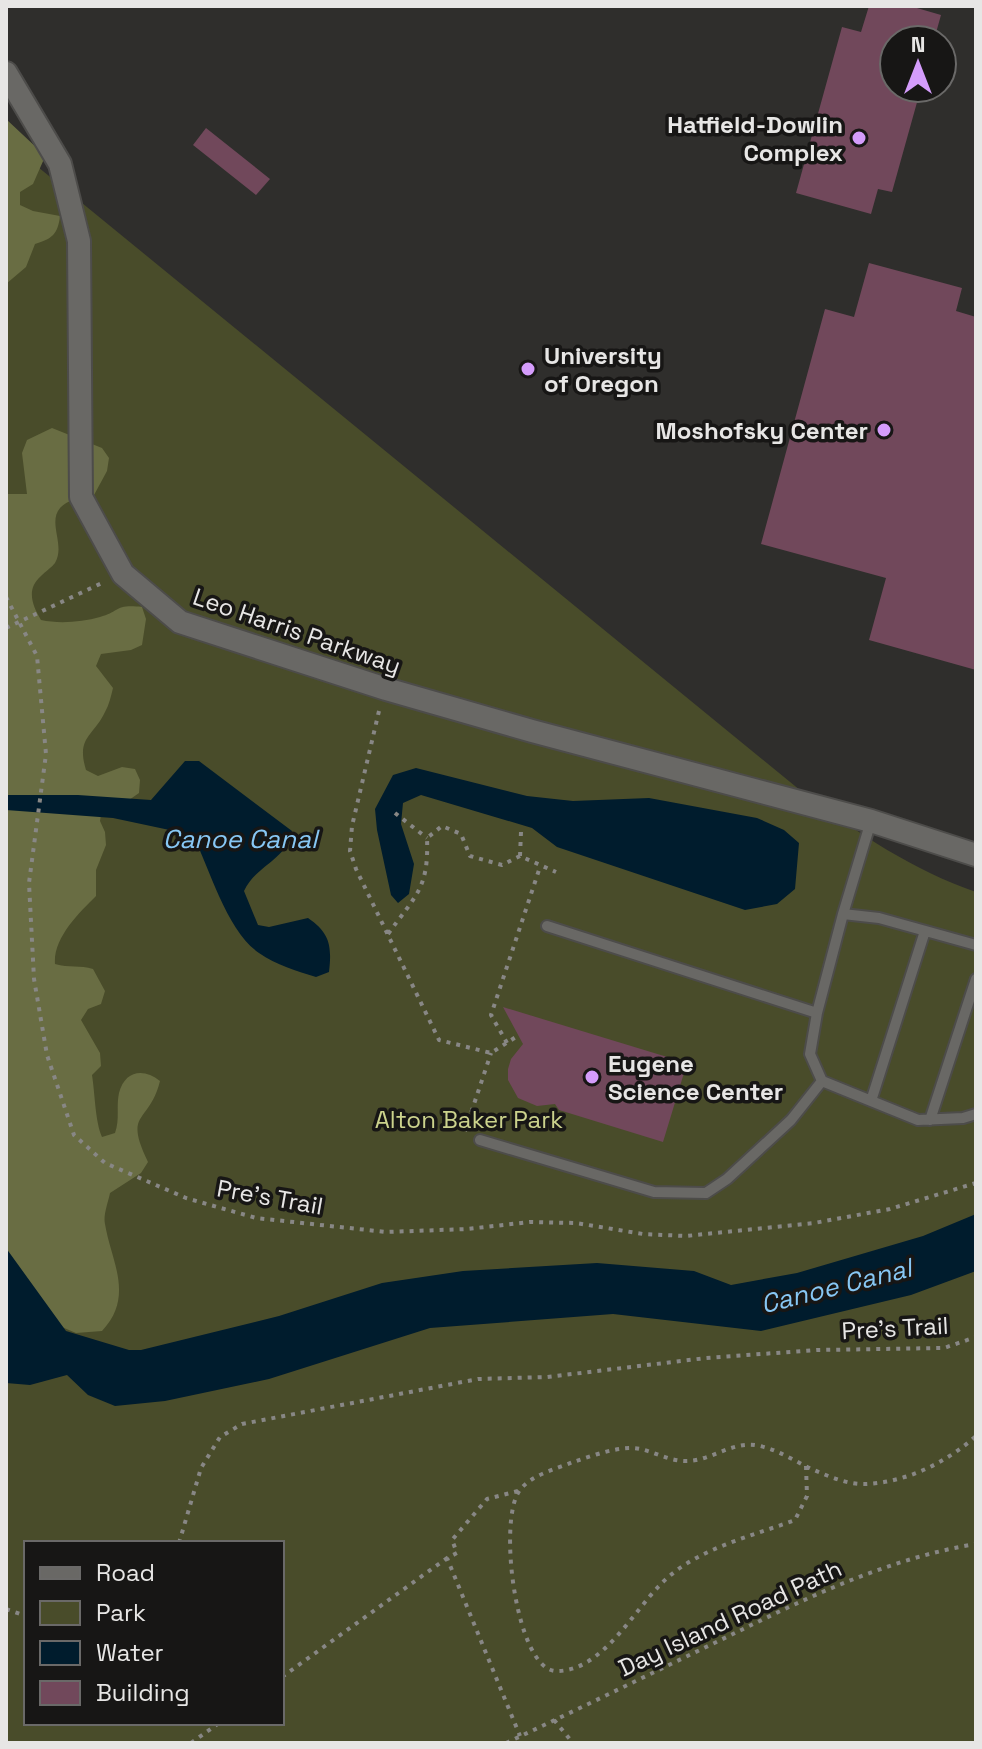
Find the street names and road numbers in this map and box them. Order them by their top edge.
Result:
street label: Leo Harris Parkway [189,581,405,681]
street label: Pre's Trail [215,1172,325,1222]
street label: Pre's Trail [841,1310,949,1346]
street label: Day Island Road Path [613,1553,847,1683]

